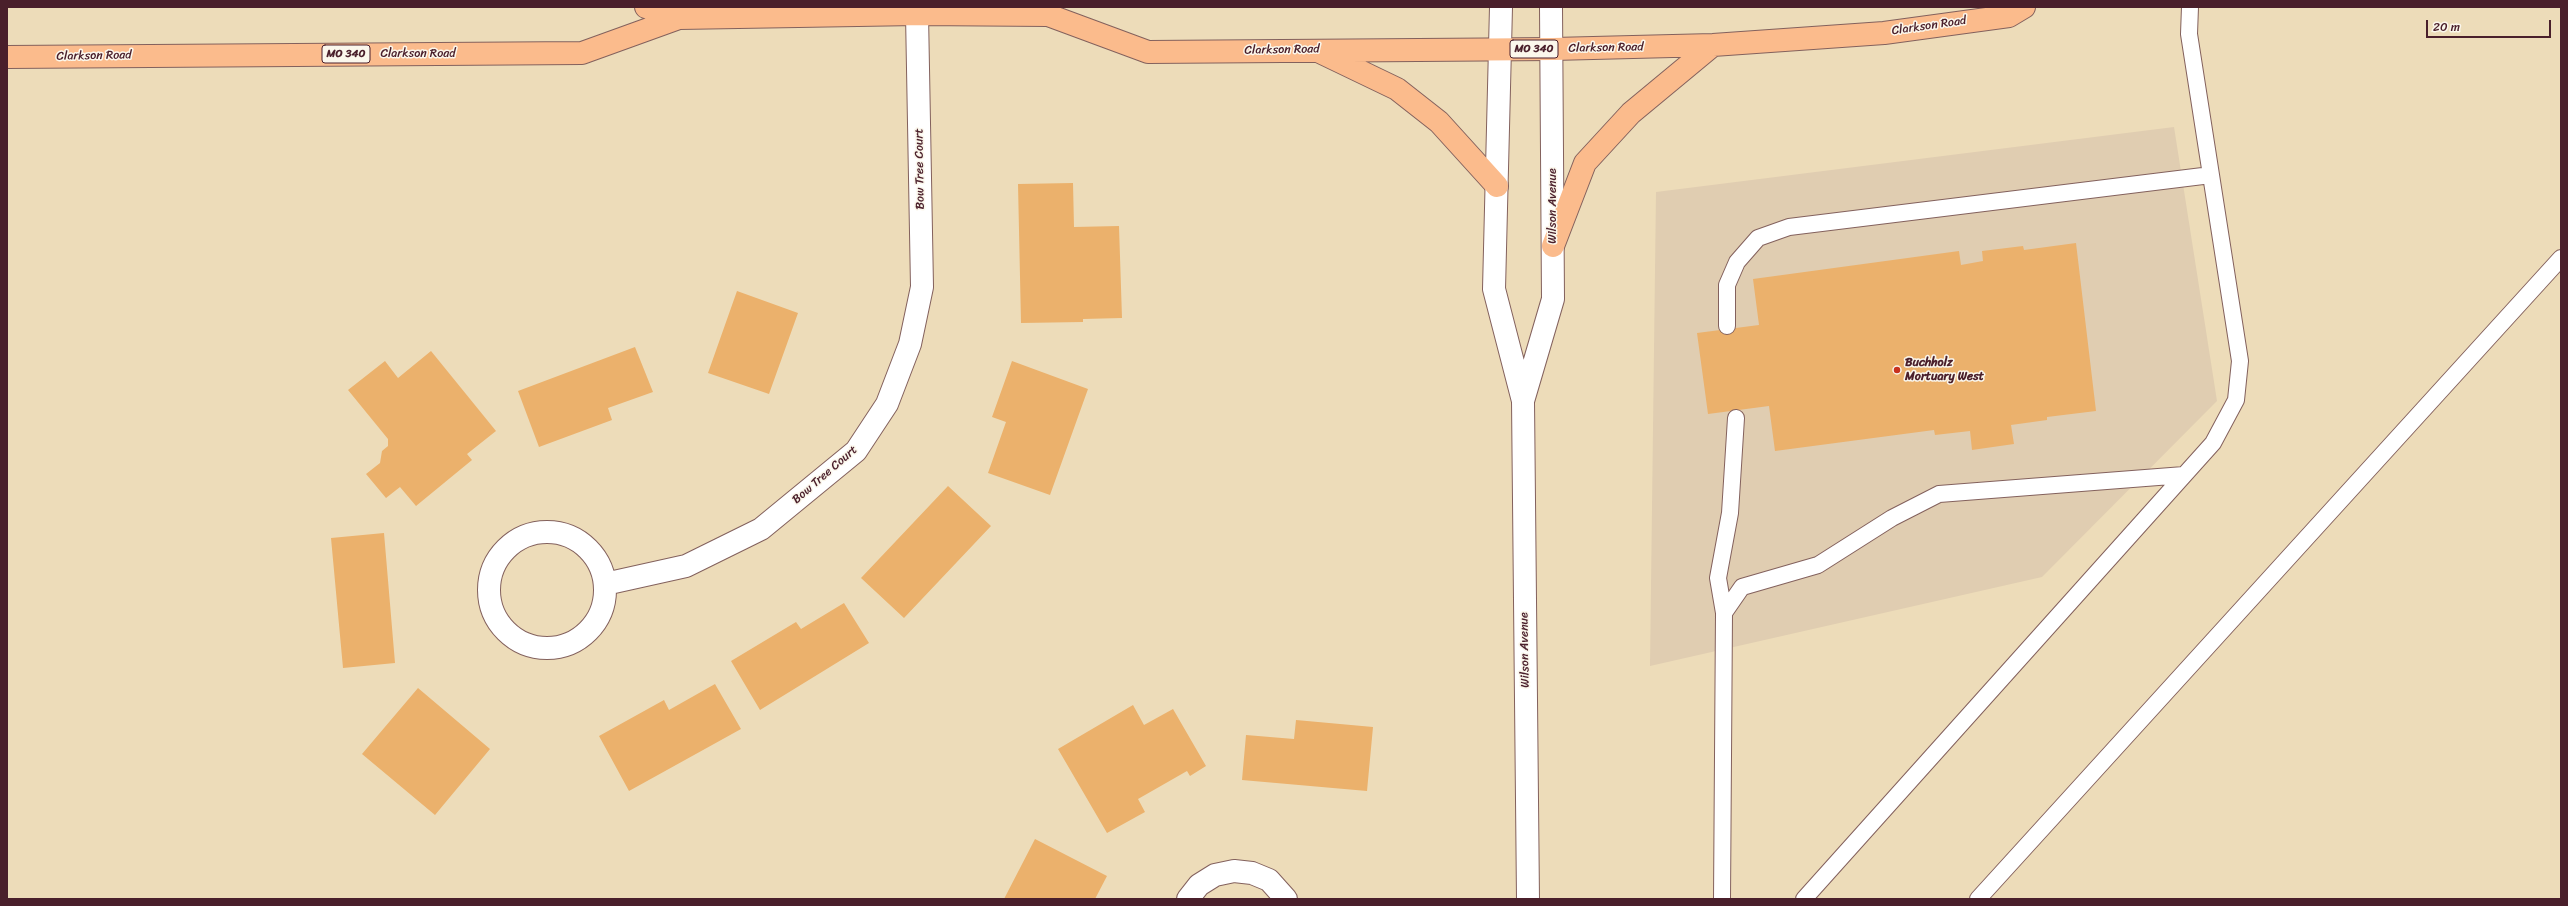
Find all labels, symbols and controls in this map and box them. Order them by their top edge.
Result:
scale bar [2428,12,2553,38]
street label: Clarkson Road [1891,14,1967,38]
text: 20 m [2433,16,2460,38]
road number: MO 340 [1510,40,1558,58]
street label: Clarkson Road [1568,40,1644,56]
street label: Clarkson Road [1244,42,1320,58]
road number: MO 340 [322,45,370,63]
street label: Clarkson Road [380,47,456,61]
street label: Clarkson Road [56,48,132,64]
street label: Bow Tree Court [912,128,928,210]
street label: Wilson Avenue [1546,168,1560,244]
place label: Buchholz Mortuary West [1905,356,1984,384]
marker: Buchholz Mortuary West [1892,365,1902,375]
street label: Bow Tree Court [790,443,860,507]
street label: Wilson Avenue [1517,612,1533,688]

